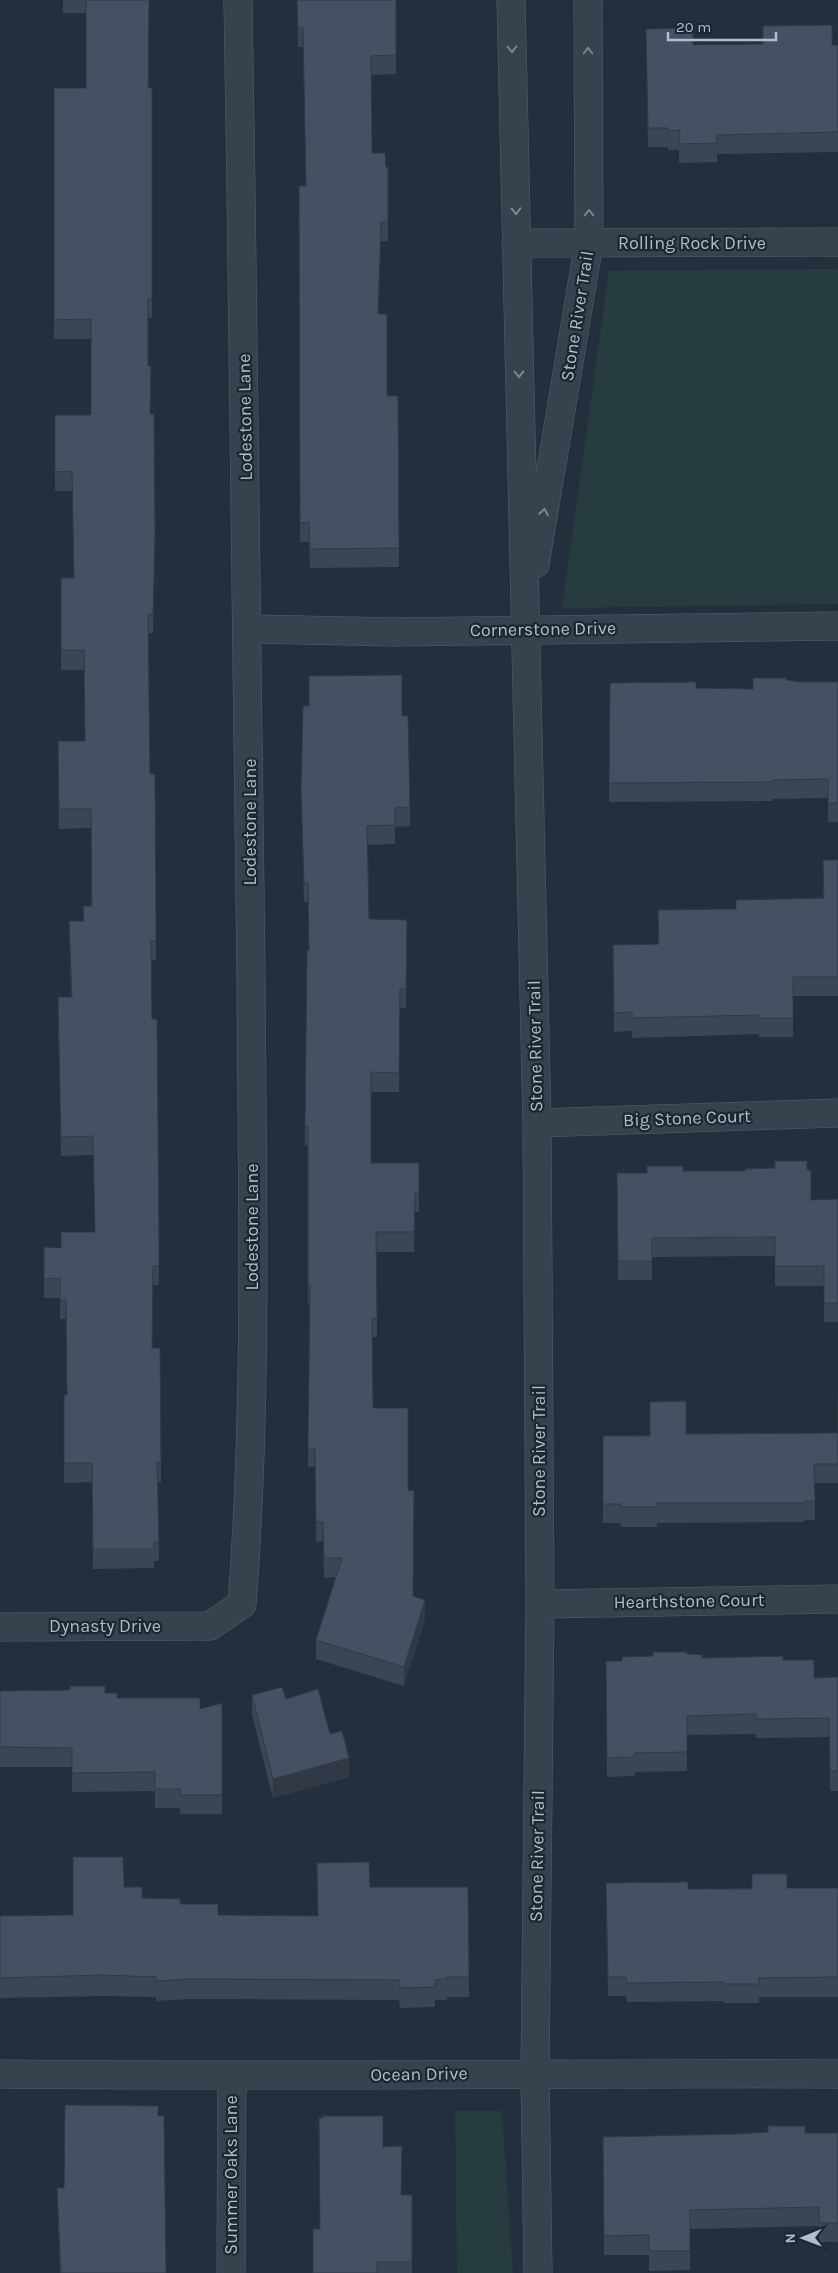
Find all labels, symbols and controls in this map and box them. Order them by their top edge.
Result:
scale bar [668,10,776,42]
text: 20 m [676,18,711,36]
one-way arrow [507,45,518,53]
one-way arrow [583,47,593,54]
one-way arrow [511,208,521,215]
one-way arrow [584,209,594,217]
street label: Rolling Rock Drive [618,232,766,254]
street label: Stone River Trail [556,249,598,383]
street label: Lodestone Lane [233,353,257,481]
one-way arrow [514,370,524,378]
one-way arrow [538,508,548,517]
street label: Cornerstone Drive [470,617,616,641]
street label: Lodestone Lane [239,758,261,886]
street label: Stone River Trail [523,980,547,1112]
street label: Big Stone Court [623,1105,752,1131]
street label: Lodestone Lane [241,1163,263,1291]
street label: Stone River Trail [528,1385,550,1517]
street label: Hearthstone Court [613,1589,765,1613]
street label: Dynasty Drive [49,1615,161,1637]
street label: Stone River Trail [525,1790,549,1922]
street label: Ocean Drive [370,2062,468,2086]
street label: Summer Oaks Lane [220,2095,242,2255]
north arrow [778,2213,828,2263]
text: N [782,2233,799,2243]

